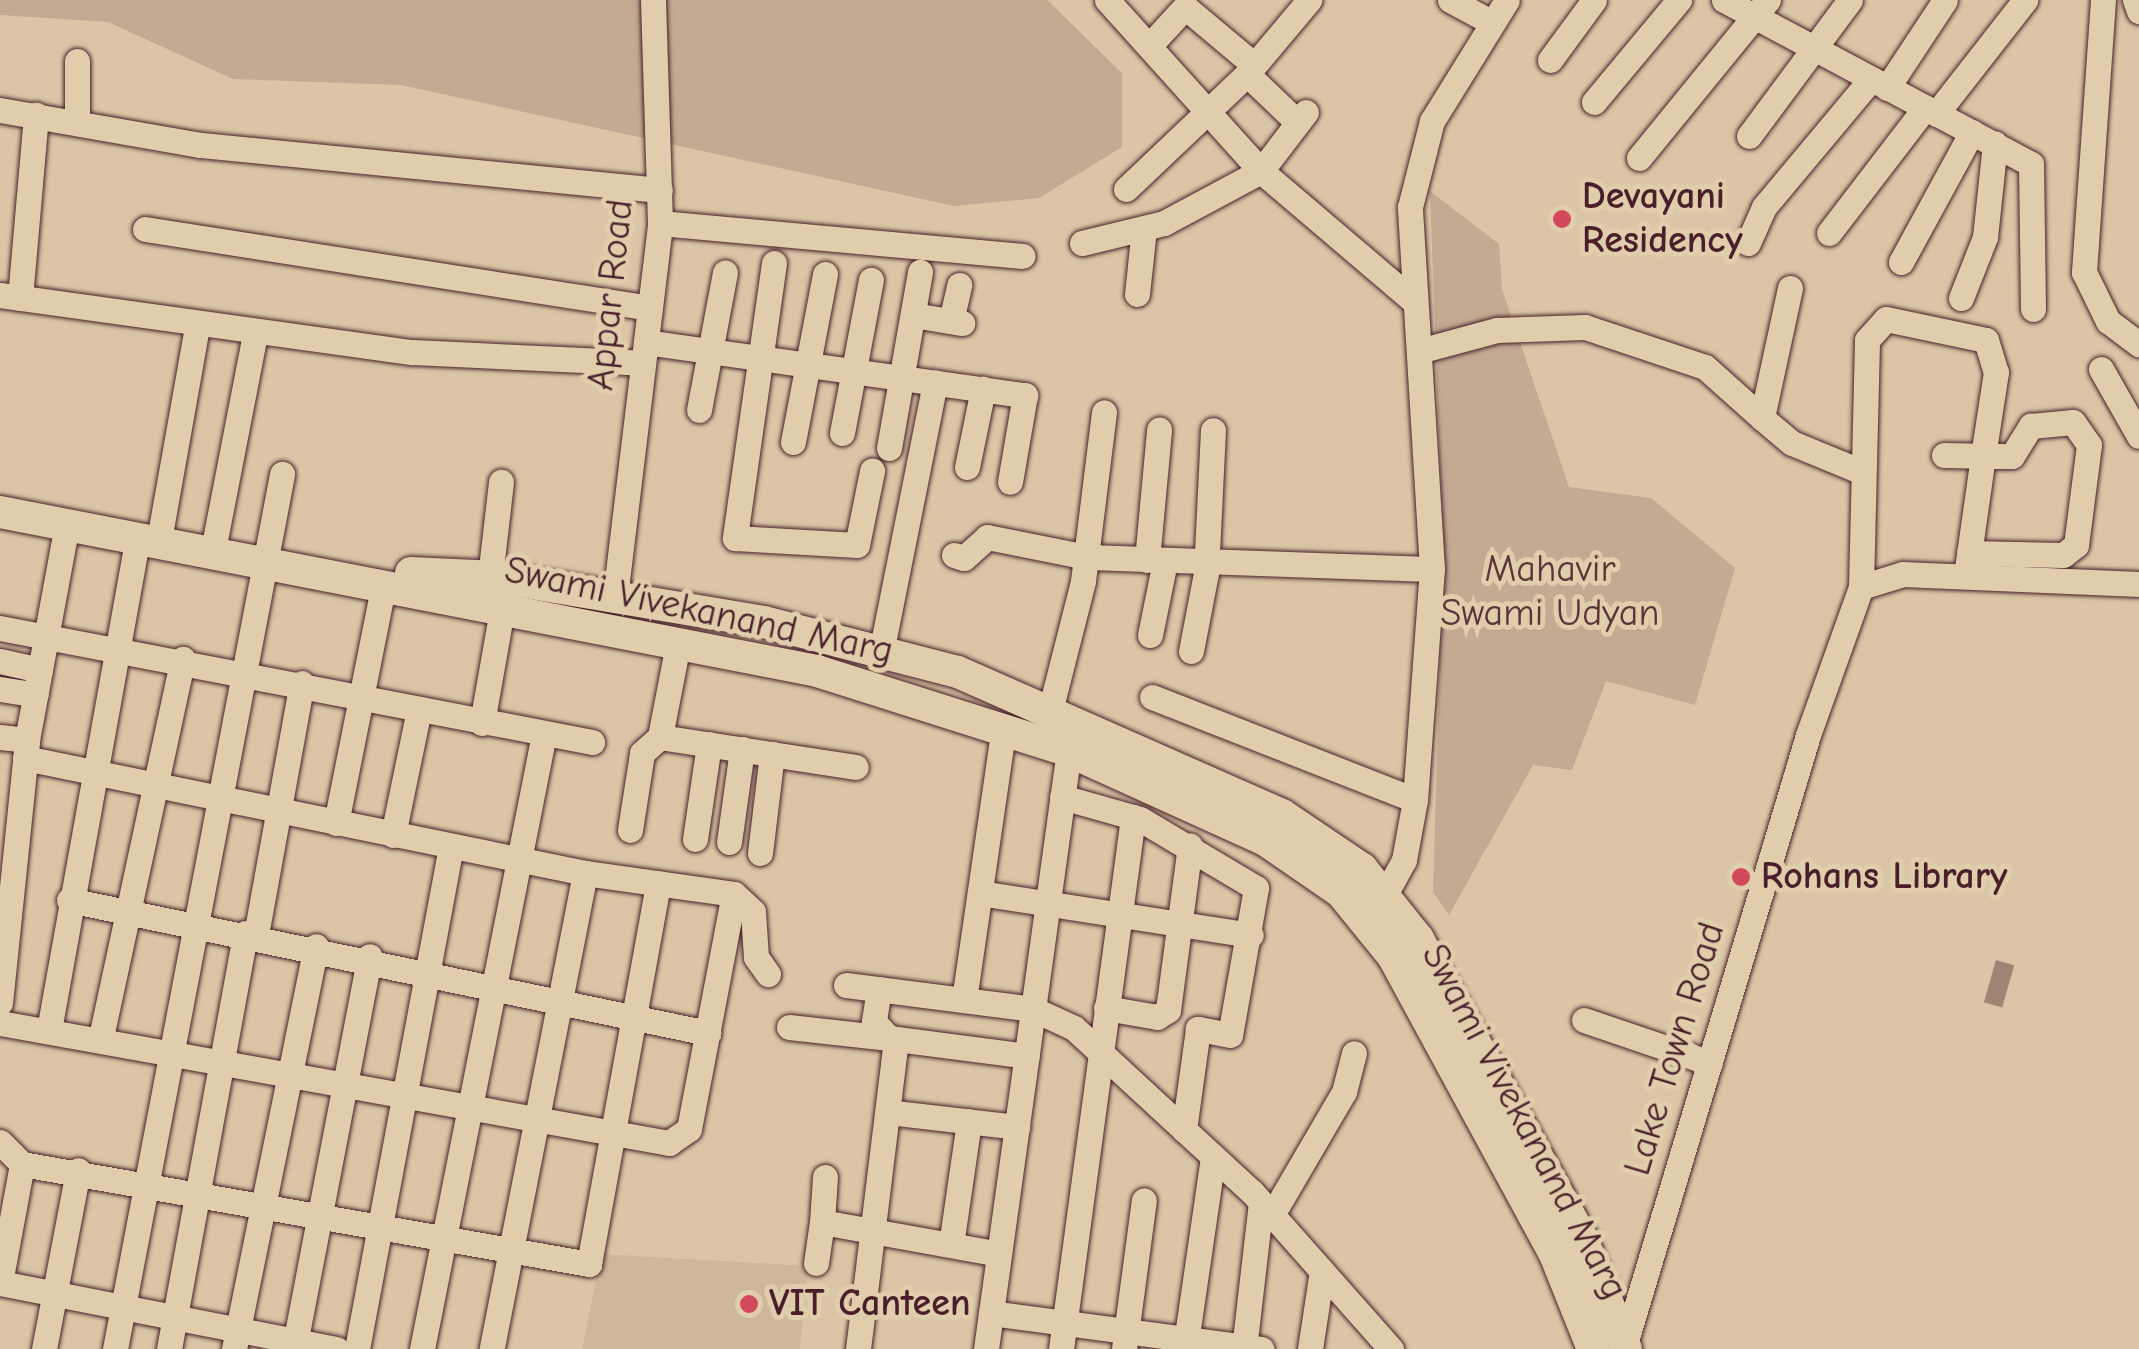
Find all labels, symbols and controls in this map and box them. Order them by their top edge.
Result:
place label: Devayani Residency [1582,174,1743,264]
street label: Appar Road [578,197,644,393]
marker: Devayani Residency [1551,208,1573,230]
park label: Mahavir Swami Udyan [1441,547,1659,636]
street label: Swami Vivekanand Marg [501,548,897,674]
place label: Rohans Library [1761,854,2007,900]
marker: Rohans Library [1730,866,1752,888]
street label: Lake Town Road [1615,917,1735,1181]
street label: Swami Vivekanand Marg [1411,937,1637,1307]
place label: VIT Canteen [769,1281,971,1327]
marker: VIT Canteen [738,1293,760,1315]

